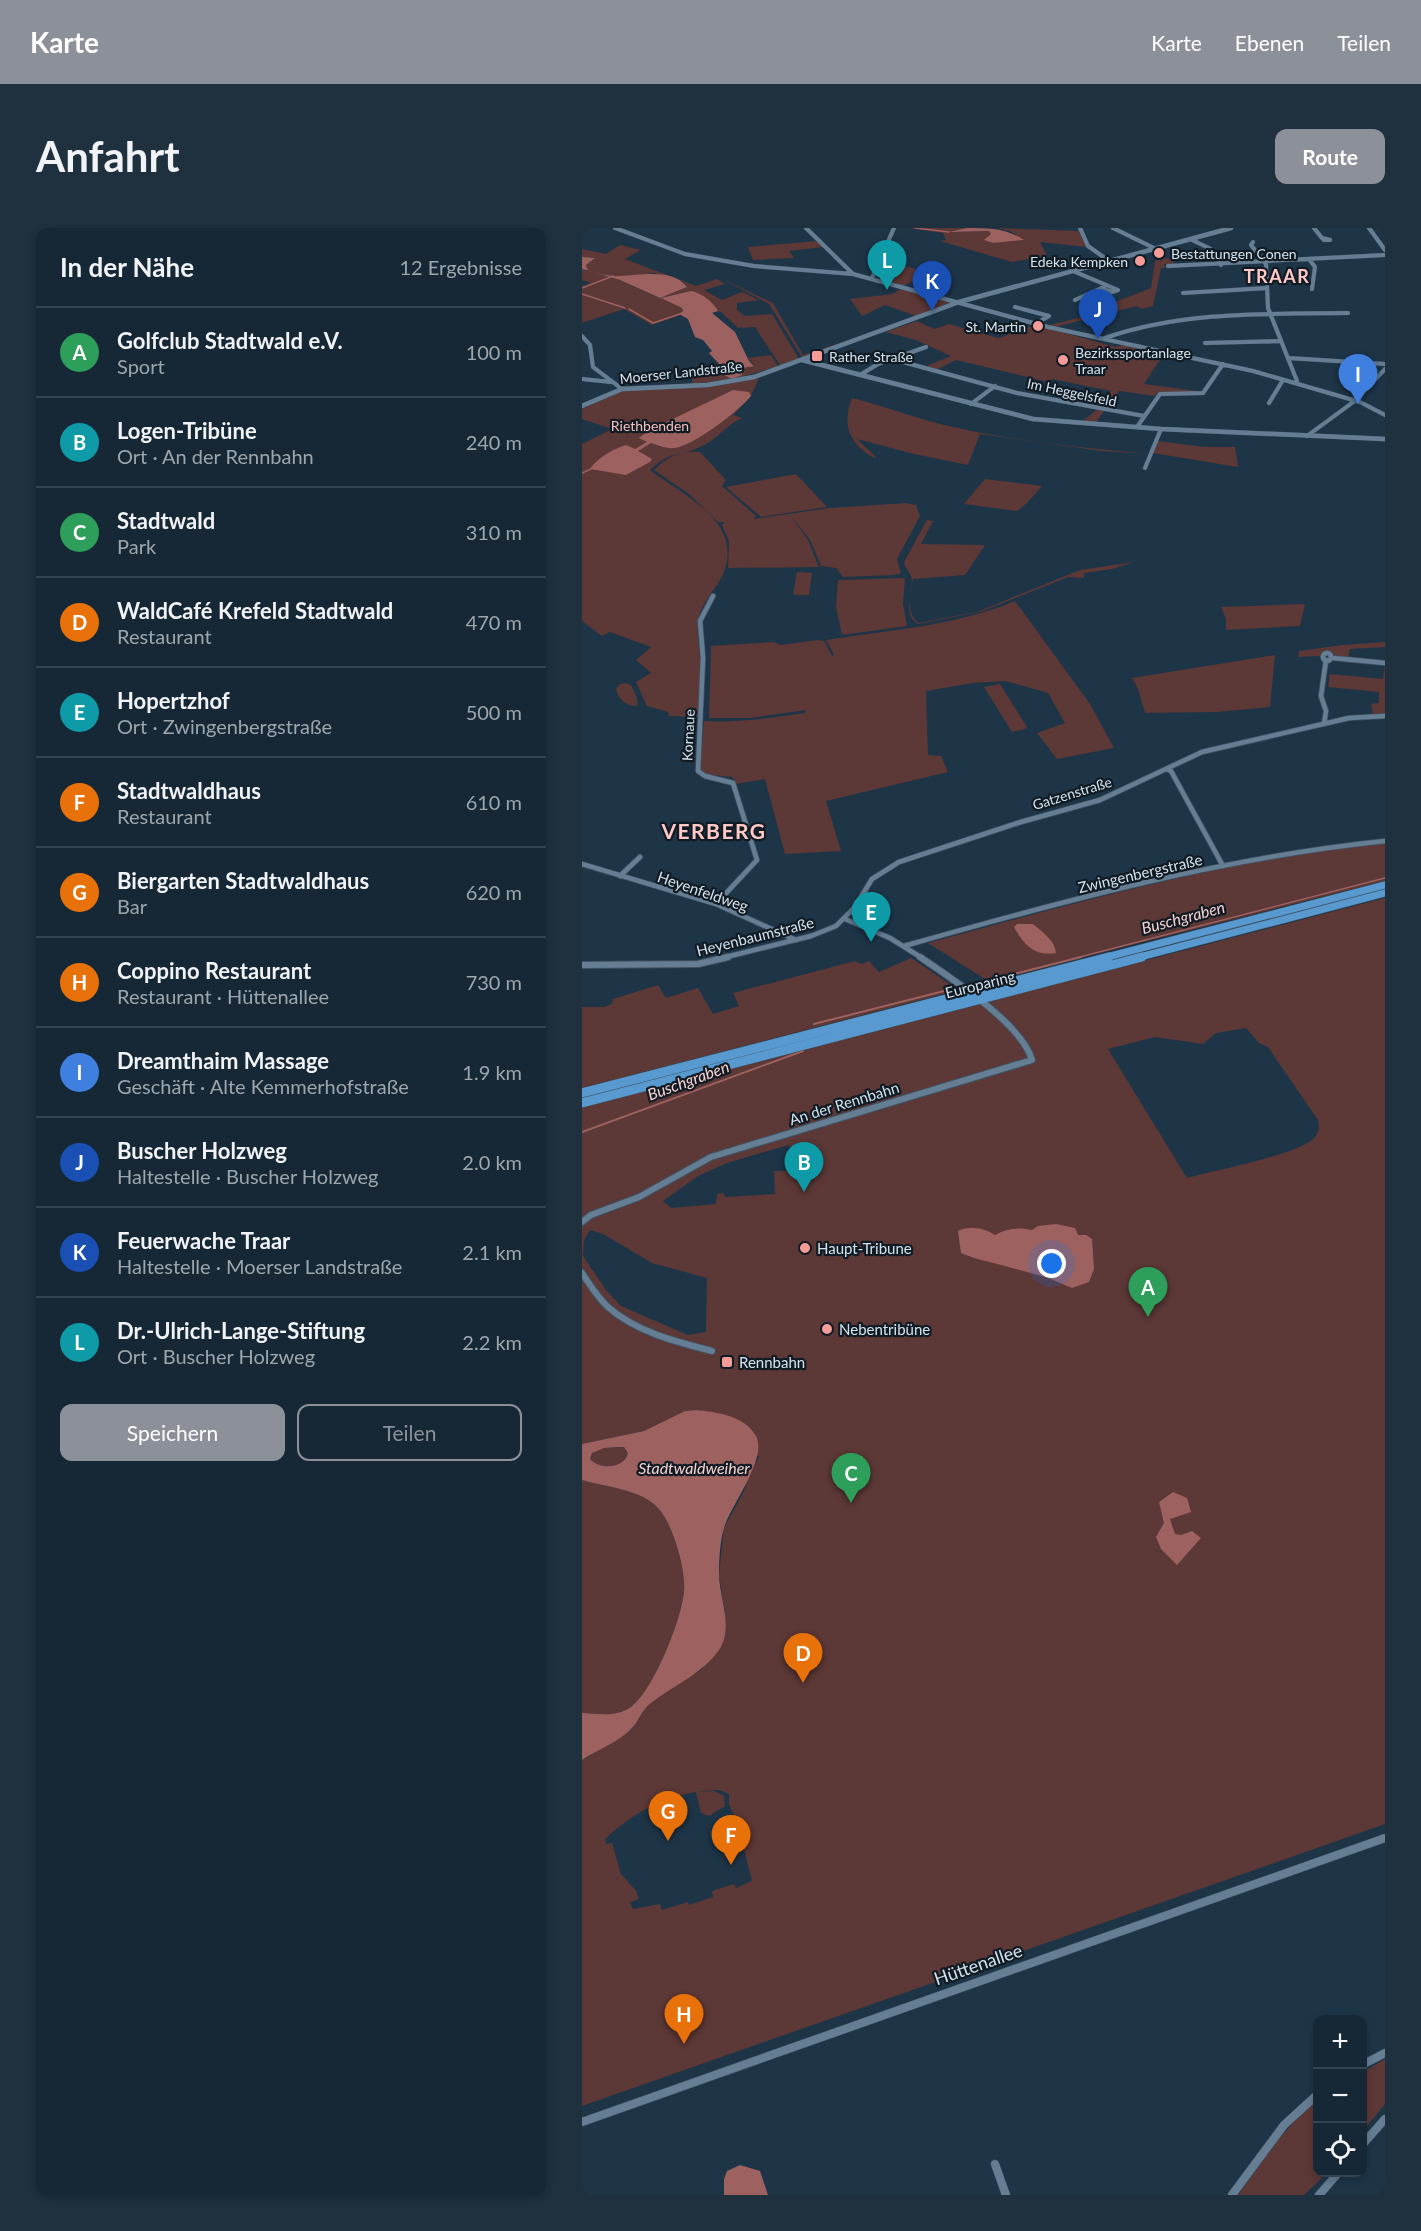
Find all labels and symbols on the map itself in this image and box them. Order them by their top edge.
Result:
pin: L [868,241,906,290]
place label: Bestattungen Conen [1171,245,1297,262]
marker: Bestattungen Conen [1152,246,1166,260]
place label: Edeka Kempken [1030,253,1128,270]
marker: Edeka Kempken [1133,254,1147,268]
pin: K [912,262,952,311]
district label: TRAAR [1244,265,1310,287]
pin: J [1078,290,1118,339]
place label: St. Martin [966,318,1026,335]
marker: St. Martin [1031,319,1045,333]
place label: Bezirkssportanlage Traar [1075,344,1191,377]
place label: Rather Straße [829,348,913,365]
marker: Rather Straße [810,349,824,363]
marker: Bezirkssportanlage Traar [1056,353,1070,367]
pin: I [1338,354,1378,404]
street label: Moerser Landstraße [619,357,743,387]
street label: Im Heggelsfeld [1026,374,1118,410]
park label: Riethbenden [611,417,689,434]
street label: Kornaue [678,709,698,761]
street label: Gatzenstraße [1030,773,1114,813]
district label: VERBERG [660,818,767,843]
street label: Zwingenbergstraße [1076,850,1204,896]
street label: Heyenfeldweg [655,867,751,915]
pin: E [852,892,890,942]
water label: Buschgraben [1139,897,1227,937]
street label: Heyenbaumstraße [694,913,816,959]
street label: Europaring [943,967,1017,1001]
water label: Buschgraben [645,1056,731,1104]
street label: An der Rennbahn [787,1078,901,1128]
pin: B [784,1142,824,1192]
place label: Haupt-Tribune [817,1239,912,1257]
marker: Haupt-Tribune [798,1241,812,1255]
your location [1037,1249,1066,1278]
pin: A [1128,1268,1168,1317]
place label: Nebentribüne [839,1320,930,1338]
marker: Nebentribüne [820,1322,834,1336]
place label: Rennbahn [739,1353,805,1371]
marker: Rennbahn [720,1355,734,1369]
pin: C [832,1454,870,1503]
water label: Stadtwaldweiher [638,1458,750,1477]
pin: D [784,1634,822,1683]
pin: G [648,1792,688,1841]
pin: F [712,1816,750,1865]
street label: Hüttenallee [931,1939,1025,1989]
pin: H [664,1994,704,2044]

